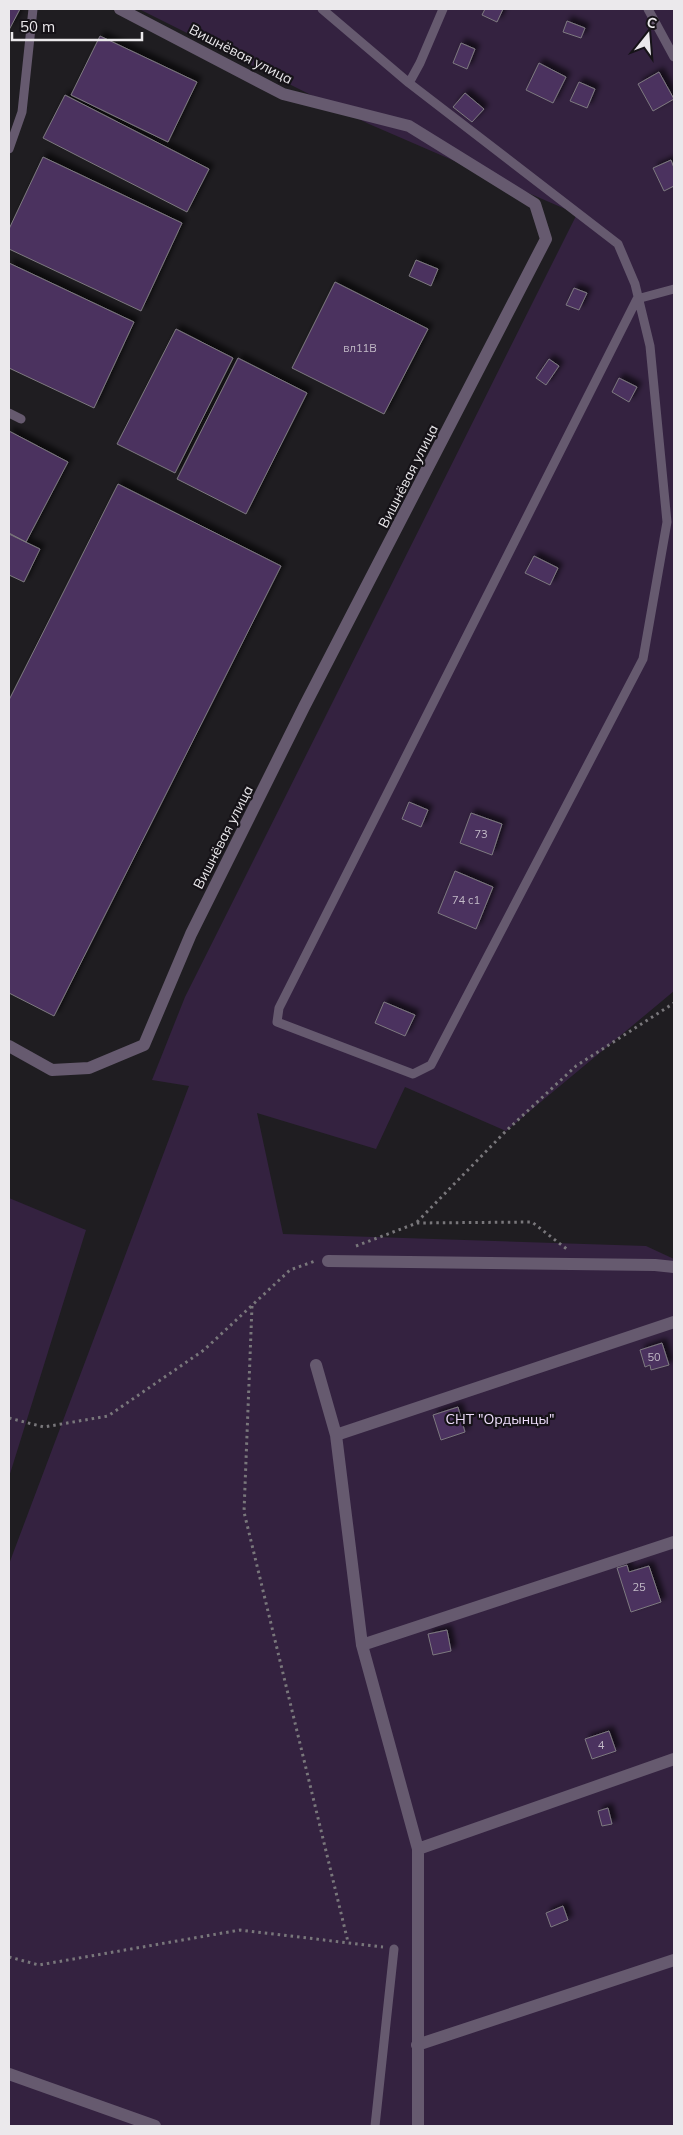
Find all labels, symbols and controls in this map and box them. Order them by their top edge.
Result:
scale bar [12,10,142,42]
north arrow [623,10,673,60]
text: С [645,13,659,33]
text: 50 m [20,17,55,36]
street label: Вишнёвая улица [186,20,296,88]
house number: вл11В [343,341,377,355]
street label: Вишнёвая улица [374,421,442,531]
street label: Вишнёвая улица [189,782,257,892]
house number: 73 [474,827,488,841]
house number: 74 с1 [452,893,480,907]
house number: 50 [647,1350,661,1364]
park label: СНТ "Ордынцы" [445,1410,555,1428]
house number: 25 [632,1580,646,1594]
house number: 4 [598,1738,605,1752]

